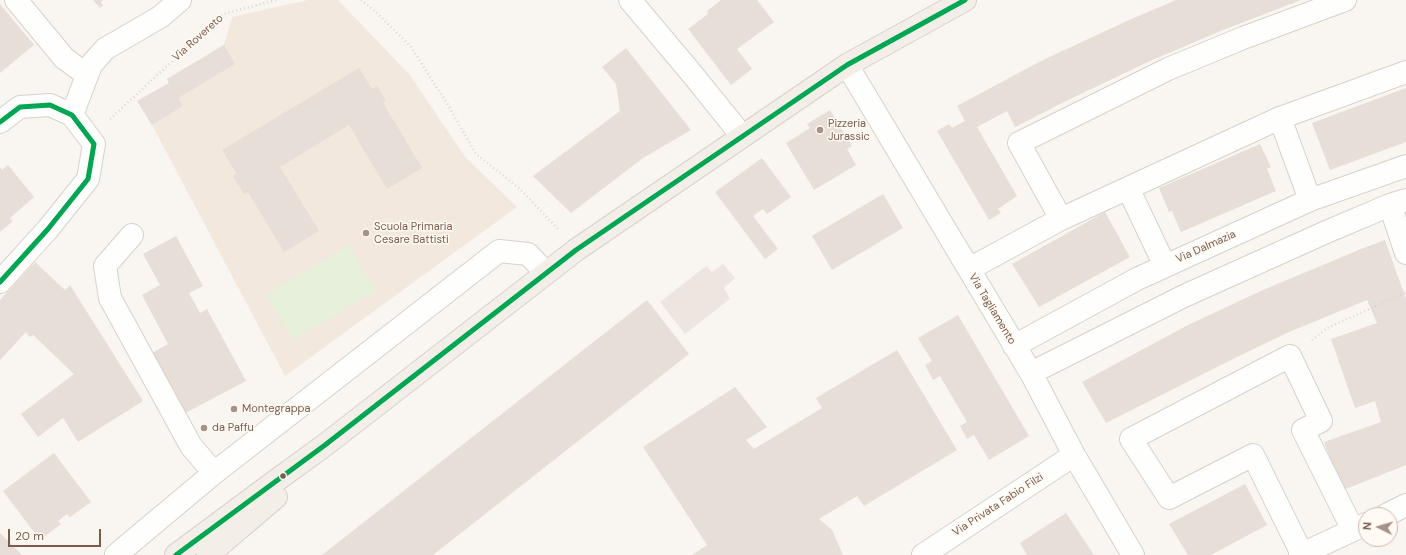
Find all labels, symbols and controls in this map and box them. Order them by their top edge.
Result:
street label: Via Rovereto [170,12,226,64]
place label: Pizzeria Jurassic [828,117,870,143]
marker: Pizzeria Jurassic [815,125,825,135]
place label: Scuola Primaria Cesare Battisti [374,220,452,246]
marker: Scuola Primaria Cesare Battisti [361,228,371,238]
street label: Via Dalmazia [1174,228,1238,266]
street label: Via Tagliamento [966,271,1018,347]
place label: Montegrappa [242,402,310,416]
marker: Montegrappa [229,404,239,414]
place label: da Paffu [212,421,254,435]
marker: da Paffu [199,423,209,433]
unlabelled marker [278,471,288,481]
street label: Via Privata Fabio Filzi [950,471,1046,539]
north arrow [1358,507,1398,547]
scale bar [10,521,103,547]
text: N [1360,521,1374,531]
text: 20 m [15,528,44,544]

